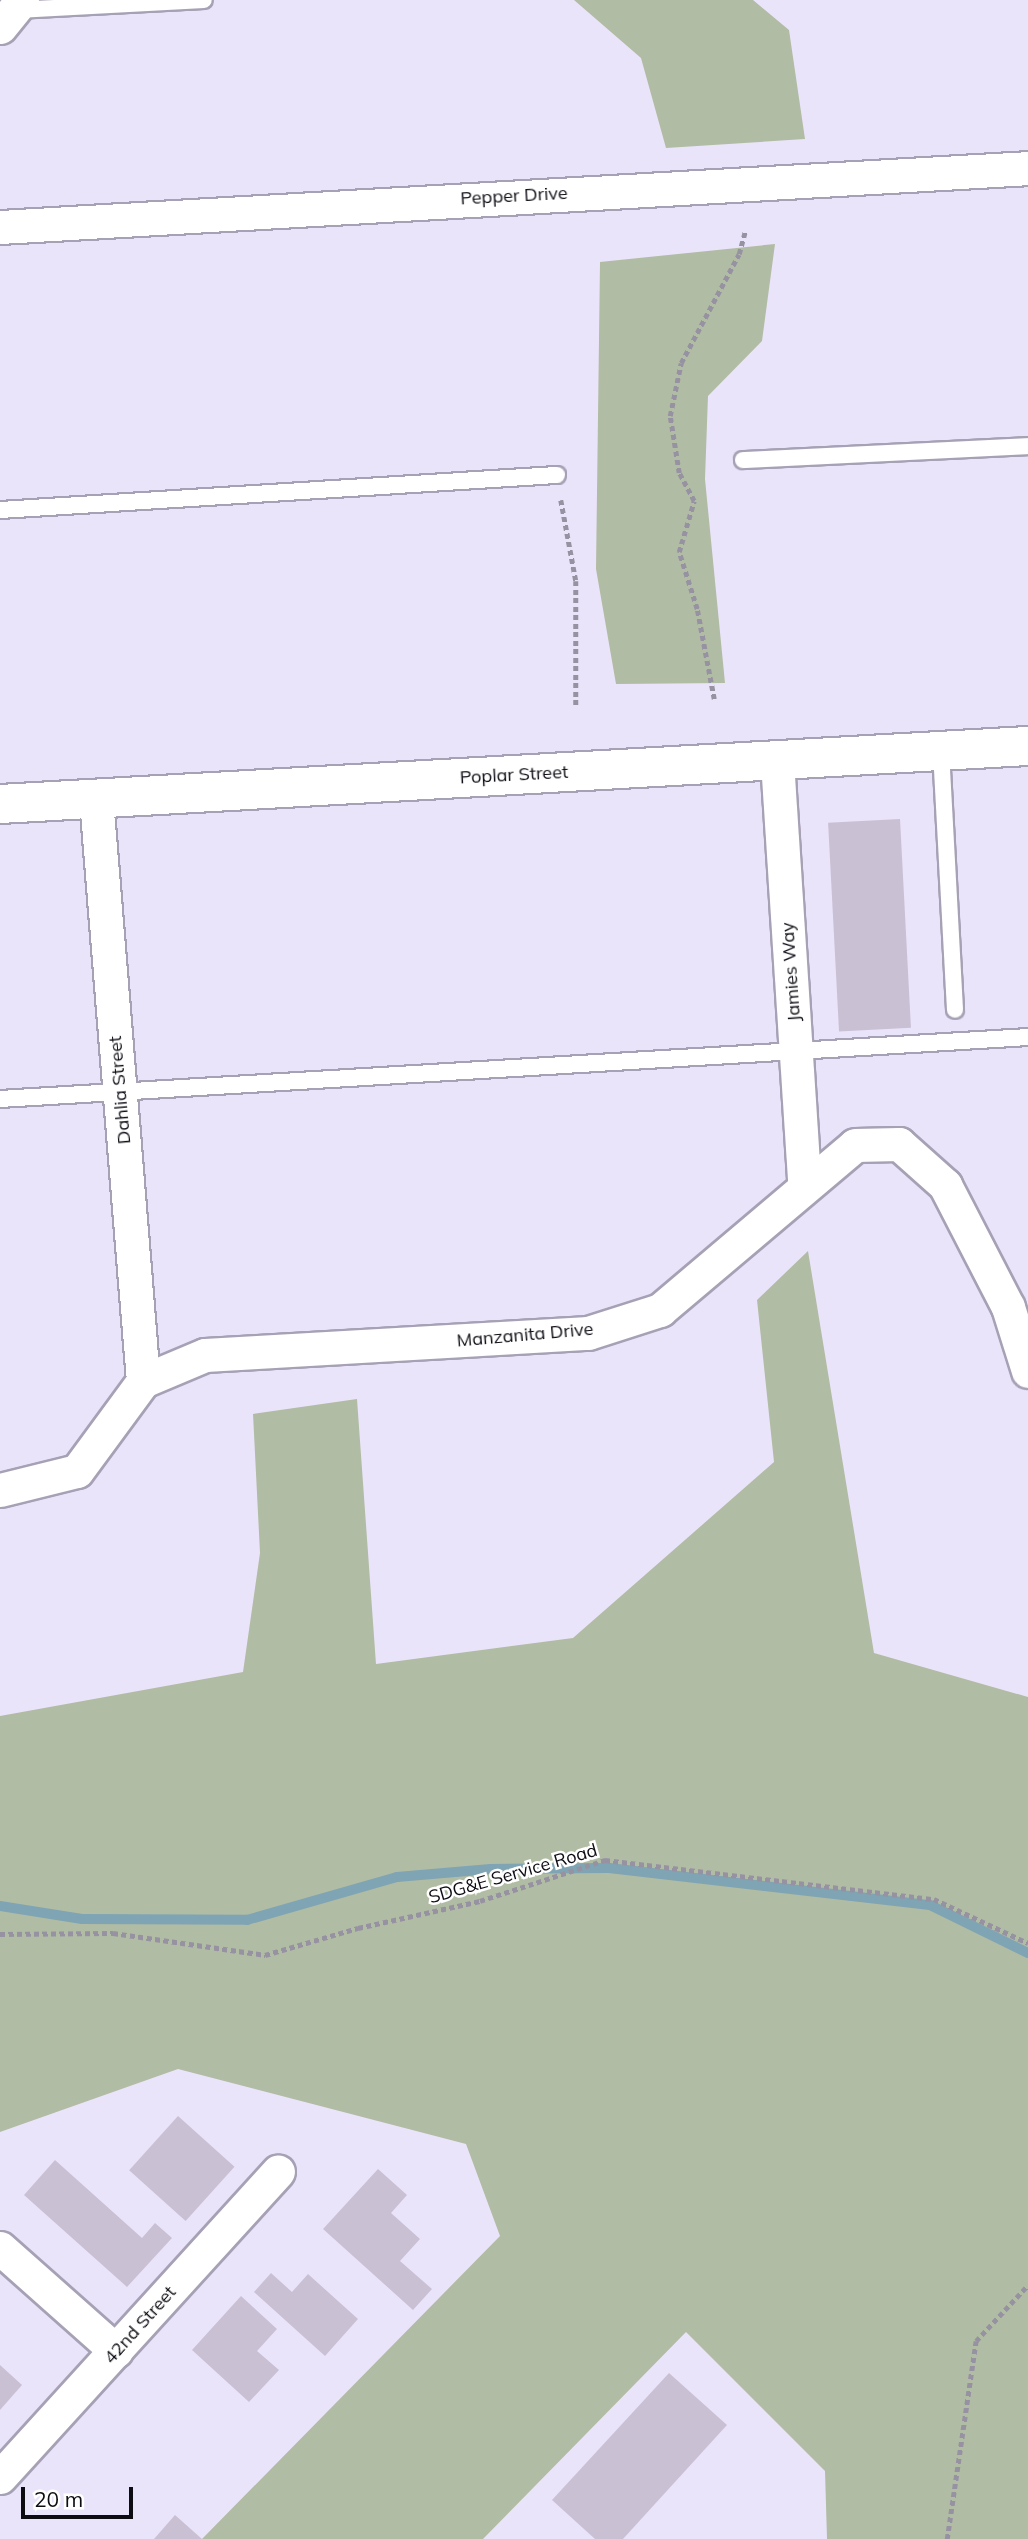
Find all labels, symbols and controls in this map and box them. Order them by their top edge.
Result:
street label: Pepper Drive [460,182,568,210]
street label: Poplar Street [459,761,569,789]
street label: Jamies Way [777,922,805,1022]
street label: Dahlia Street [105,1035,135,1145]
street label: Manzanita Drive [456,1318,594,1352]
street label: SDG&E Service Road [426,1840,600,1908]
street label: 42nd Street [99,2282,181,2368]
scale bar [24,2472,136,2516]
text: 20 m [34,2486,83,2512]

